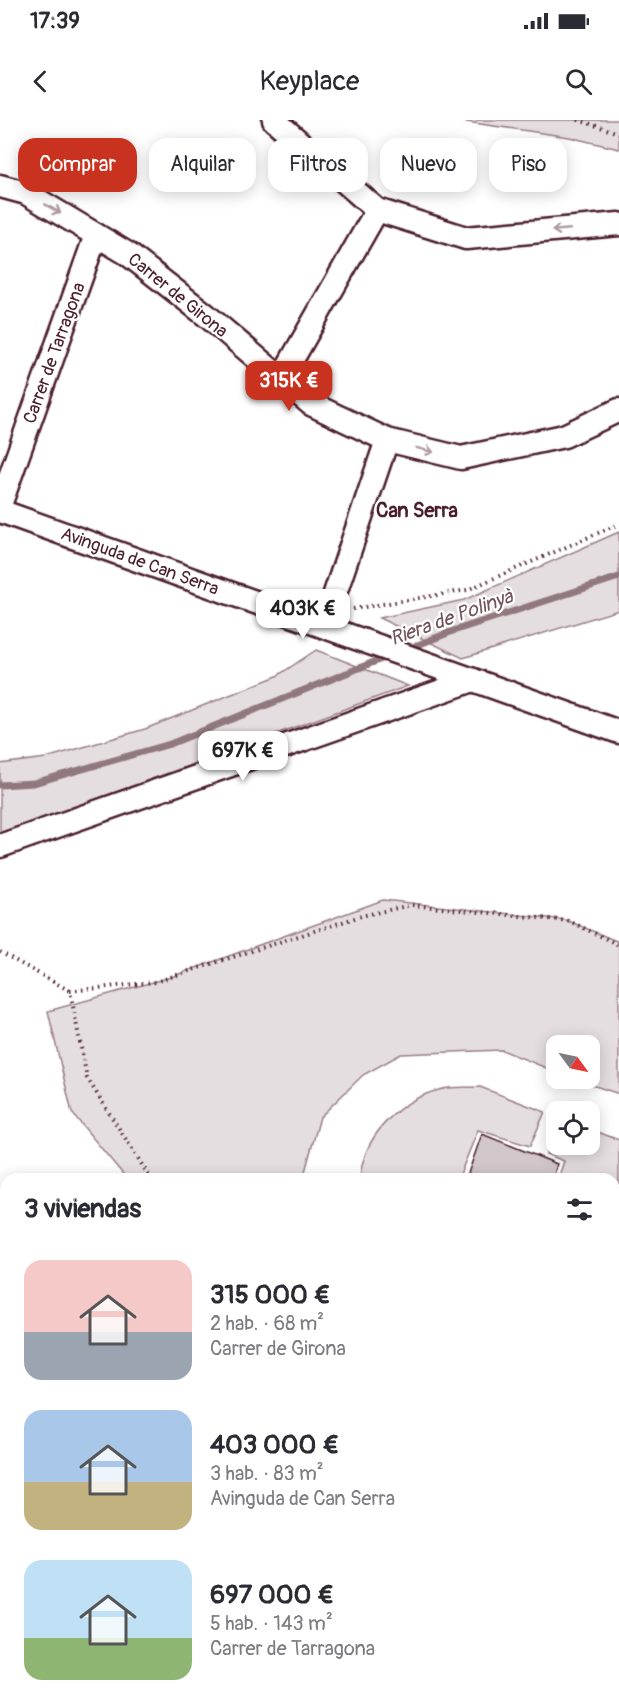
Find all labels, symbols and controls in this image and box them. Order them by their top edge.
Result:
text: 17:39 [30,7,80,35]
icon: back [24,65,57,98]
text: Keyplace [260,65,359,98]
icon: search [562,65,595,98]
chip: Comprar [18,138,137,192]
chip: Alquilar [149,138,256,192]
chip: Filtros [268,138,368,192]
chip: Nuevo [380,138,477,192]
chip: Piso [489,138,567,192]
one-way arrow [44,204,61,216]
one-way arrow [551,225,571,236]
street label: Carrer de Girona [123,248,232,343]
street label: Carrer de Tarragona [18,279,91,427]
pin: 315K € [240,361,338,412]
text: 315K € [259,368,319,393]
one-way arrow [415,444,434,456]
district label: Can Serra [376,498,458,523]
street label: Avinguda de Can Serra [58,522,222,601]
water label: Riera de Polinyà [387,583,518,651]
pin: 403K € [254,589,352,640]
text: 403K € [270,596,336,621]
pin: 697K € [194,731,292,782]
text: 697K € [212,738,274,763]
north arrow [546,1035,600,1089]
map controls [546,1035,600,1155]
button: locate [546,1101,600,1155]
text: 3 viviendas [24,1193,141,1225]
icon: filters [563,1193,596,1226]
text: 315 000 € [210,1279,330,1311]
icon: home [72,1284,144,1356]
text: 2 hab. · 68 m² [210,1311,324,1336]
text: Carrer de Girona [210,1336,346,1361]
text: 403 000 € [210,1429,339,1461]
icon: home [72,1434,144,1506]
text: 3 hab. · 83 m² [210,1461,324,1486]
text: Avinguda de Can Serra [210,1486,395,1511]
text: 697 000 € [210,1579,334,1611]
icon: home [72,1584,144,1656]
text: 5 hab. · 143 m² [210,1611,333,1636]
text: Carrer de Tarragona [210,1636,375,1661]

